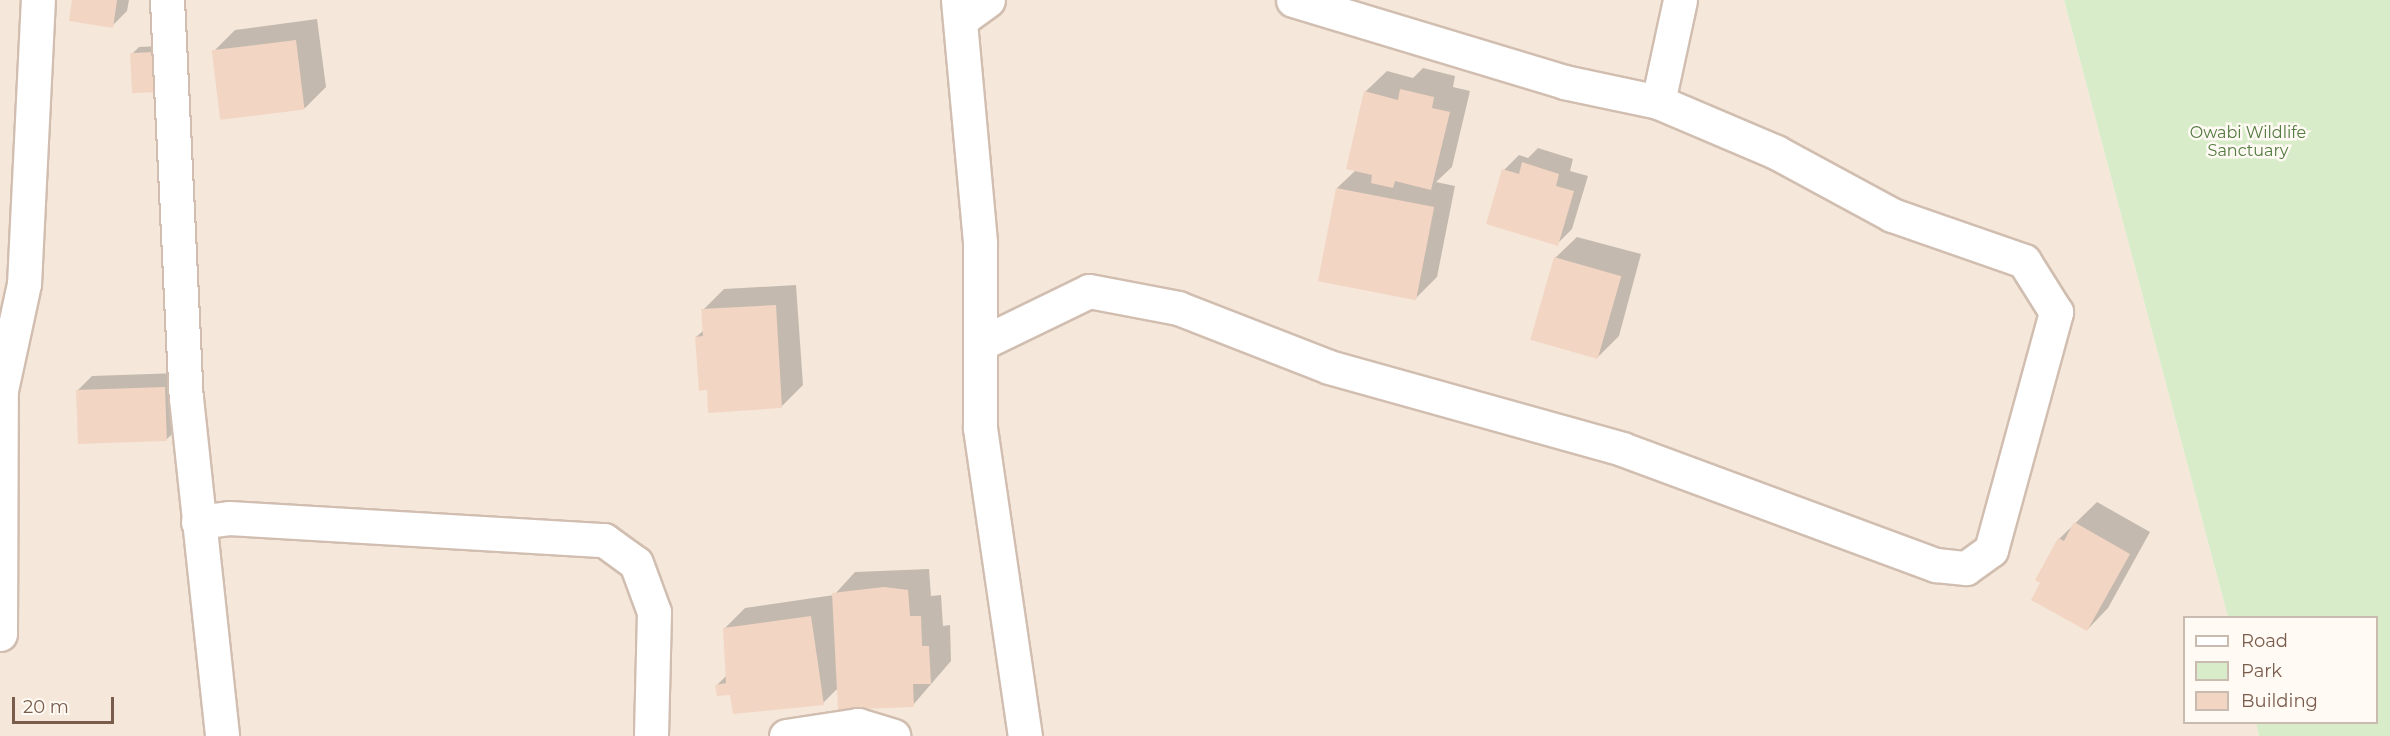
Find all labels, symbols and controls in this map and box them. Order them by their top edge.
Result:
park label: Owabi Wildlife Sanctuary [2190,123,2306,161]
legend [2183,616,2378,724]
text: Road [2241,630,2288,652]
text: Park [2241,660,2282,682]
scale bar [15,685,117,723]
text: Building [2241,690,2318,712]
text: 20 m [23,696,69,718]

